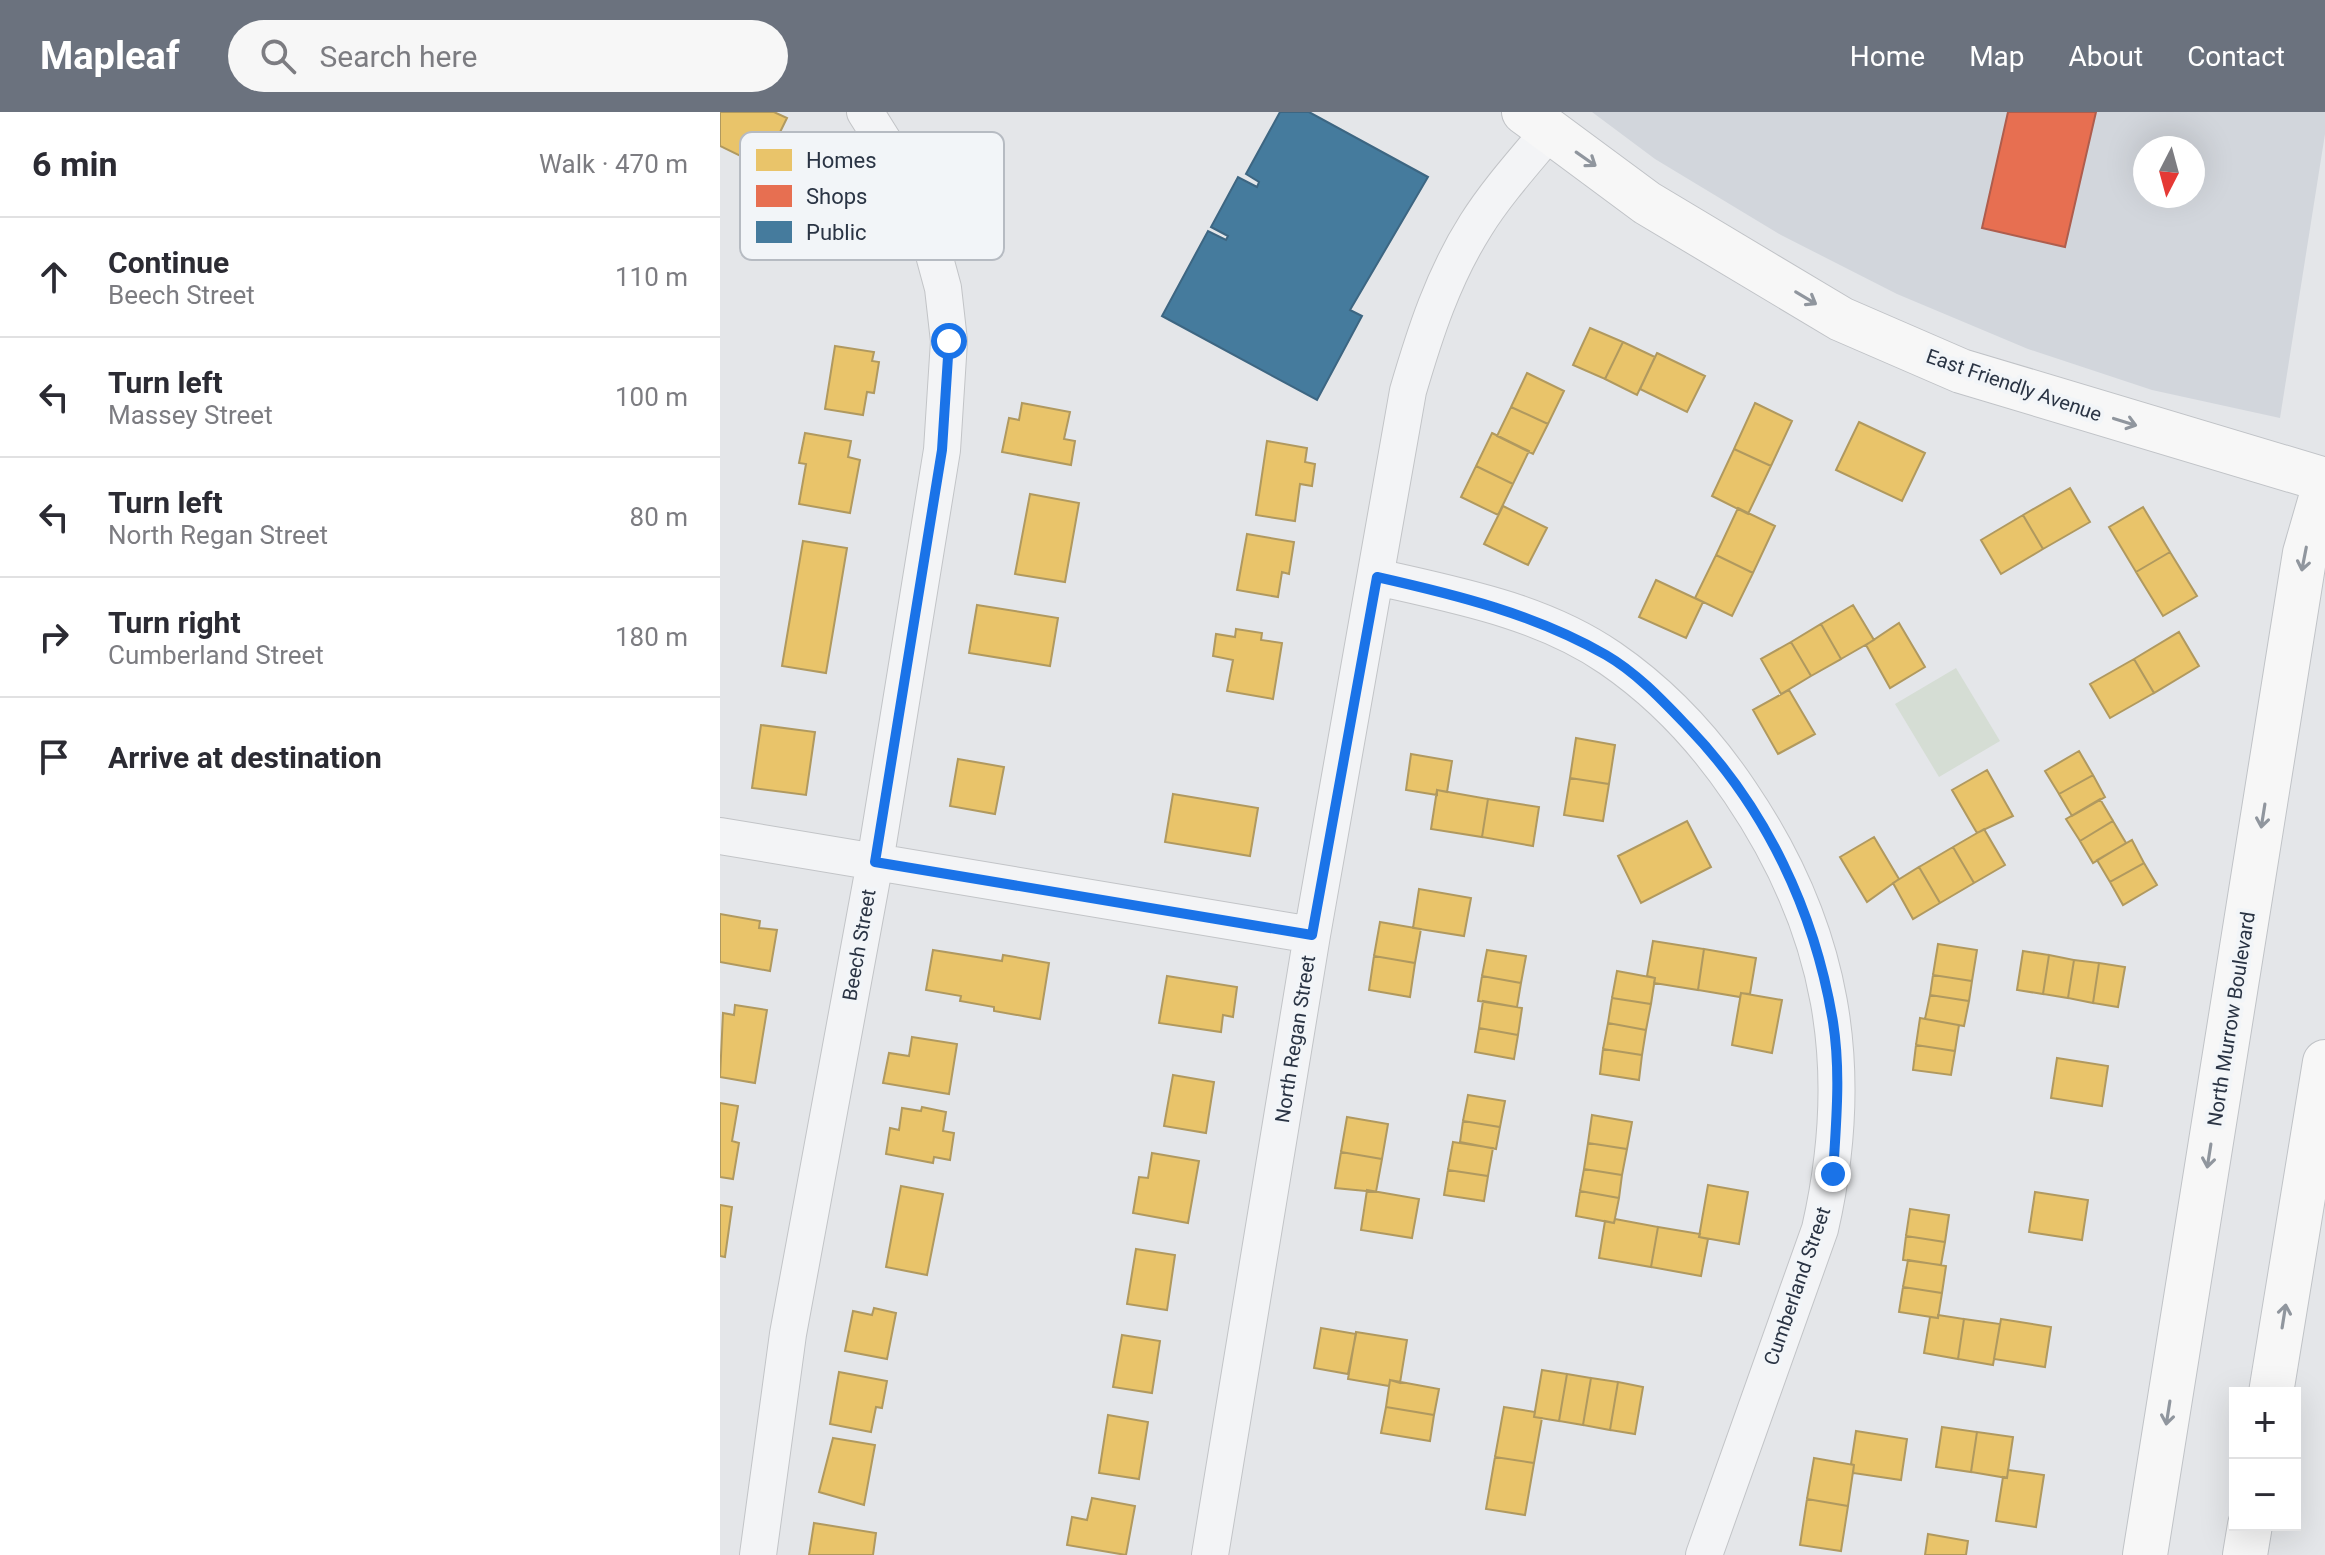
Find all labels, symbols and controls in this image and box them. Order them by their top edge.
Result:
search box [228,20,788,92]
text: Mapleaf [40,34,180,78]
icon: search [256,34,300,78]
text: Search here [320,39,477,74]
text: Home [1850,40,1925,73]
text: Map [1969,40,2025,73]
text: About [2069,40,2143,73]
text: Contact [2187,40,2285,73]
legend [740,132,1004,260]
north arrow [2133,136,2205,208]
text: 6 min [32,144,117,184]
text: Homes [806,148,877,173]
text: Walk · 470 m [539,149,688,179]
one-way arrow [1574,151,1596,167]
text: Shops [806,184,867,209]
text: Public [806,220,867,245]
text: Continue [108,245,229,280]
icon: ahead [32,255,76,299]
text: 110 m [615,262,688,292]
text: Beech Street [108,280,255,310]
one-way arrow [1794,290,1817,306]
route start [931,323,967,359]
street label: East Friendly Avenue [1923,344,2105,426]
text: Turn left [108,365,223,400]
icon: left [32,375,76,419]
text: 100 m [615,382,688,412]
text: Massey Street [108,400,273,430]
one-way arrow [2112,415,2138,430]
text: Turn left [108,485,223,520]
icon: left [32,495,76,539]
text: 80 m [630,502,688,532]
text: North Regan Street [108,520,328,550]
one-way arrow [2296,546,2311,572]
text: Turn right [108,605,241,640]
icon: right [32,615,76,659]
text: 180 m [615,622,688,652]
text: Cumberland Street [108,640,324,670]
icon: arrive [32,735,76,779]
text: Arrive at destination [108,740,382,775]
one-way arrow [2255,803,2270,828]
street label: Beech Street [837,887,881,1003]
street label: North Murrow Boulevard [2202,910,2260,1128]
street label: North Regan Street [1270,954,1320,1124]
one-way arrow [2201,1143,2216,1168]
route end [1815,1156,1851,1192]
street label: Cumberland Street [1759,1204,1835,1368]
one-way arrow [2277,1304,2292,1329]
map controls [2229,1387,2301,1531]
button: + [2229,1387,2301,1459]
one-way arrow [2160,1399,2175,1425]
button: − [2229,1459,2301,1531]

